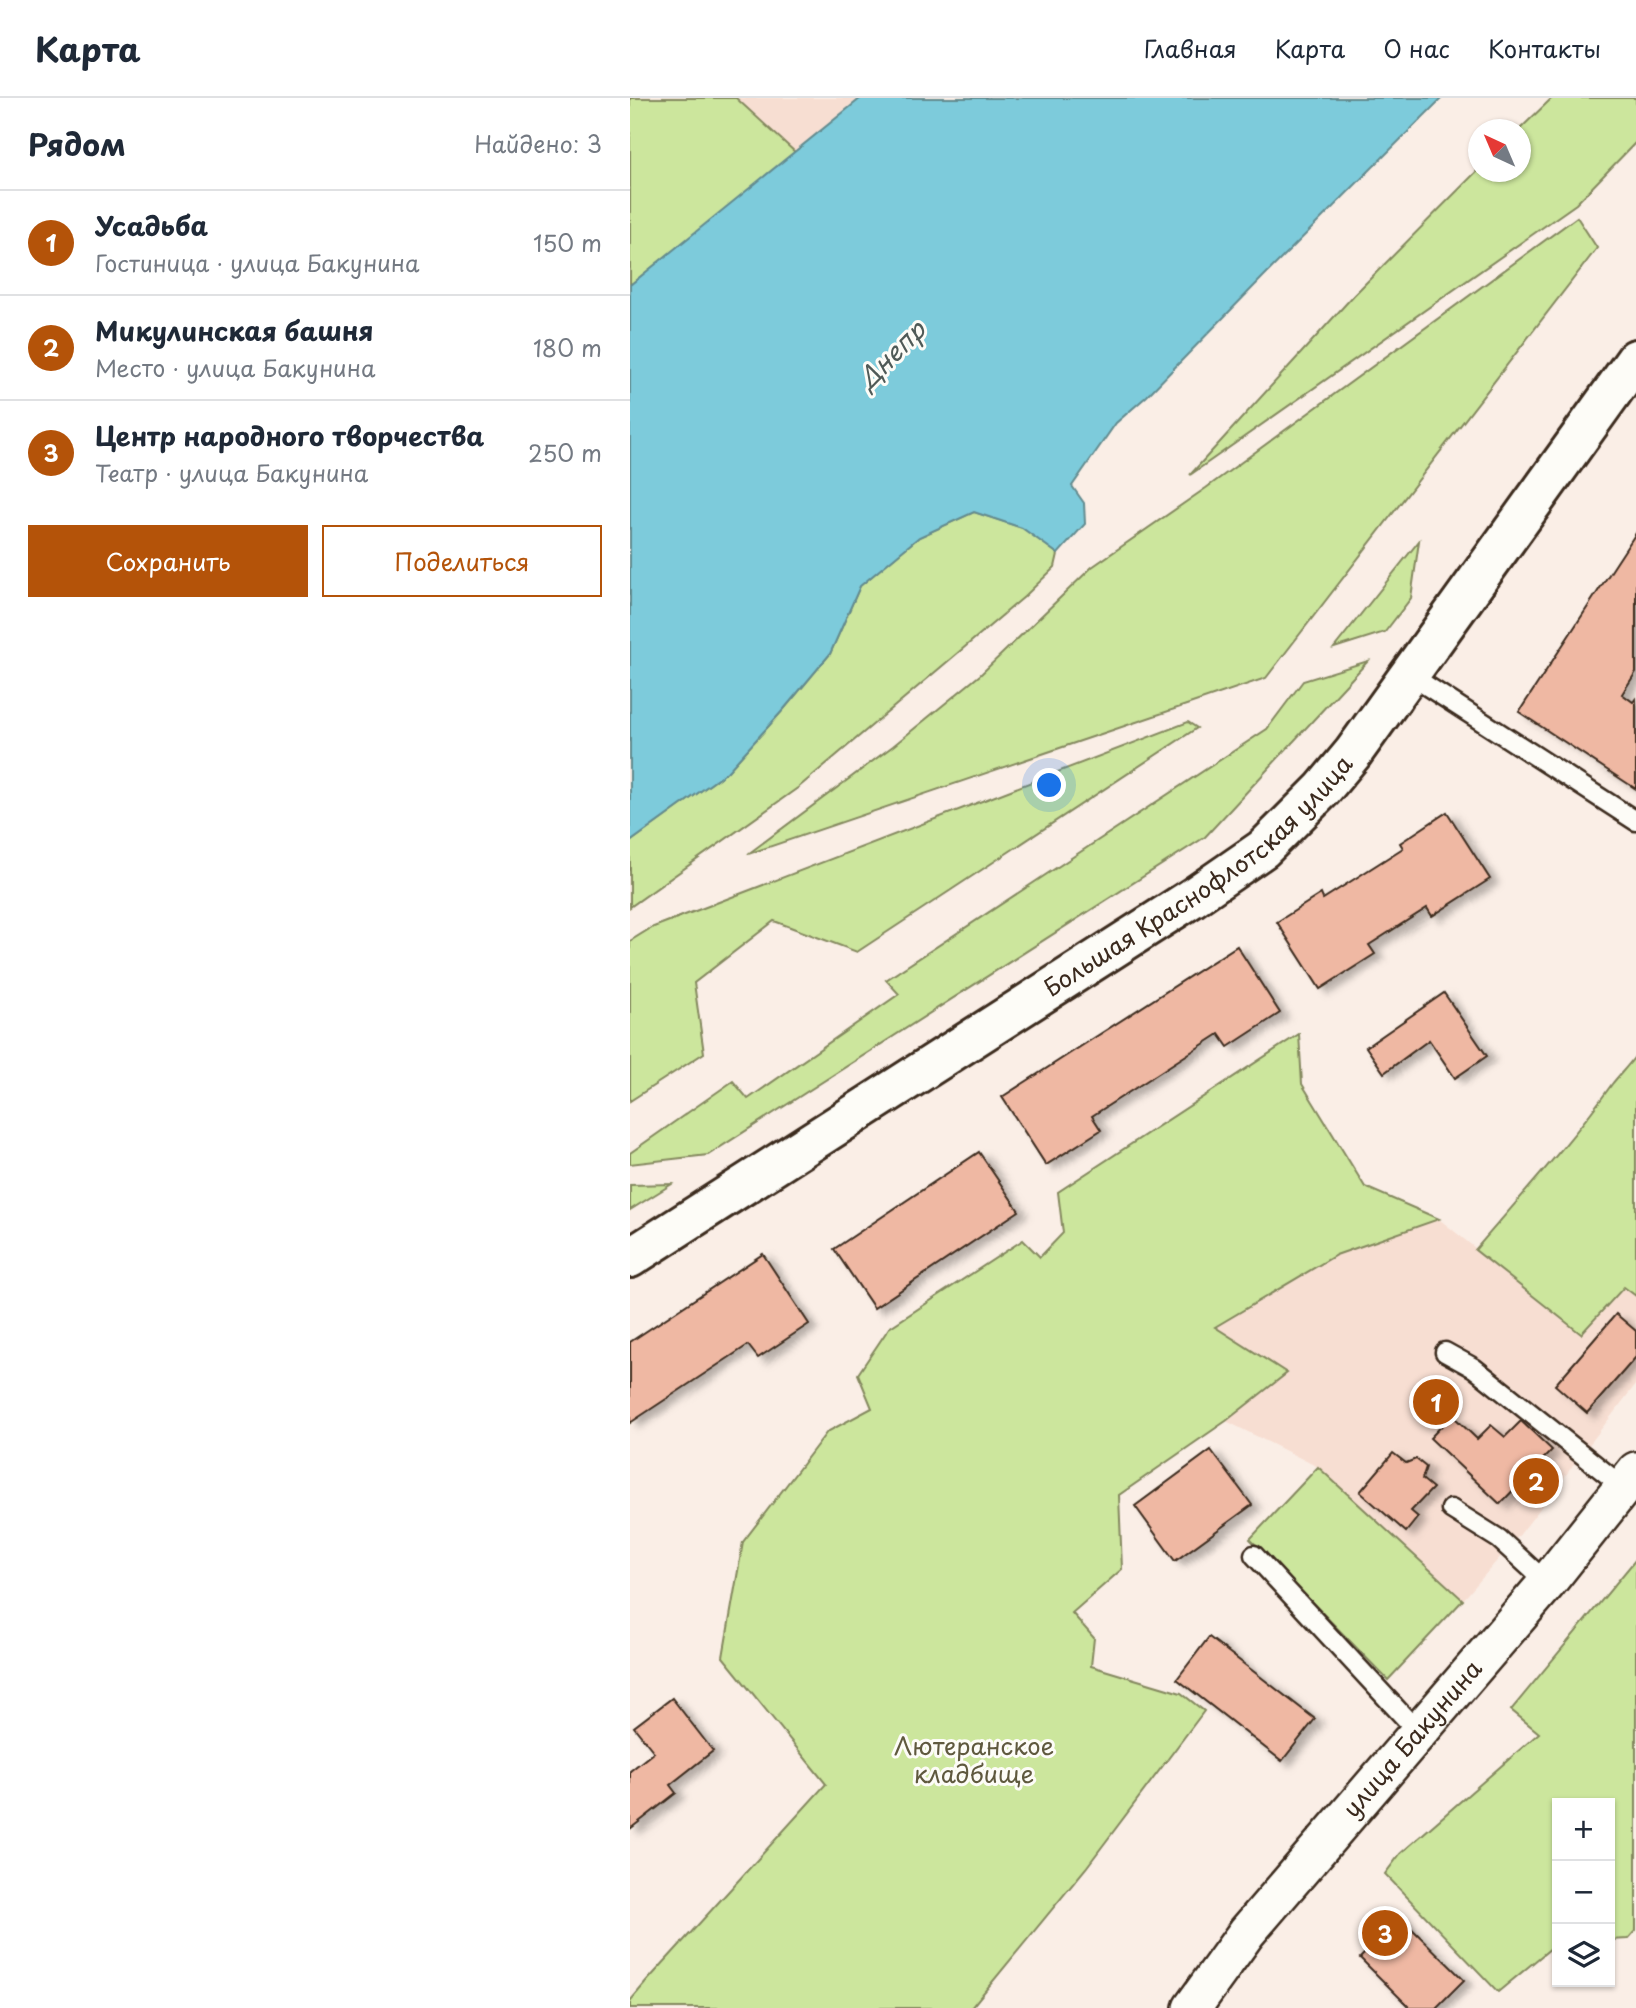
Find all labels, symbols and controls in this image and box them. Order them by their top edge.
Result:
text: Карта [35,23,141,73]
text: Главная [1144,30,1237,66]
text: Карта [1275,30,1345,66]
text: О нас [1383,30,1450,66]
text: Контакты [1488,30,1601,66]
north arrow [1468,119,1531,182]
text: Рядом [28,121,126,166]
text: Найдено: 3 [474,126,602,161]
text: Усадьба [95,206,208,245]
text: 1 [46,225,57,260]
text: 150 m [533,225,602,260]
text: Гостиница · улица Бакунина [95,245,420,280]
water label: Днепр [847,310,935,398]
text: Микулинская башня [95,311,373,350]
text: 2 [43,330,59,365]
text: 180 m [533,330,602,365]
text: Место · улица Бакунина [95,350,375,385]
text: Центр народного творчества [95,416,484,455]
text: 3 [43,435,59,470]
text: 250 m [528,435,602,470]
text: Театр · улица Бакунина [95,455,368,490]
button: Сохранить [28,525,308,597]
button: Поделиться [322,525,602,597]
street label: Большая Краснофлотская улица [1036,746,1360,1005]
your location [1032,768,1066,802]
pin: 1 [1413,1376,1459,1428]
pin: 2 [1513,1455,1559,1507]
street label: улица Бакунина [1333,1651,1489,1825]
park label: Лютеранское кладбище [894,1727,1054,1791]
map controls [1552,1798,1615,1987]
button: + [1552,1798,1615,1861]
button: − [1552,1861,1615,1924]
pin: 3 [1362,1907,1408,1959]
button: layers [1552,1924,1615,1987]

